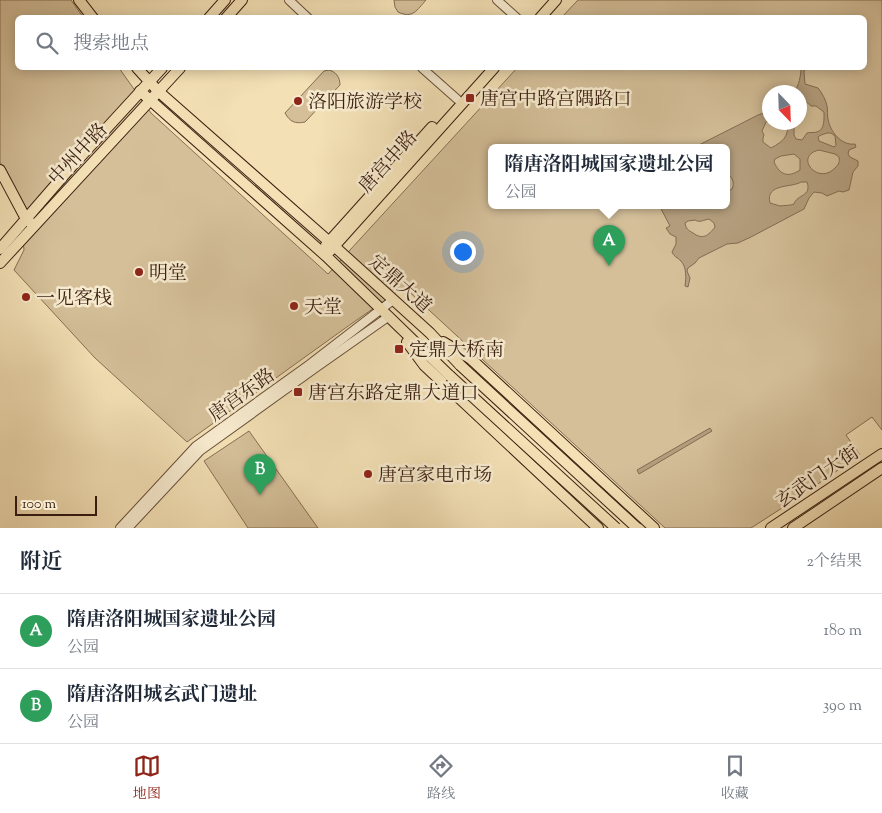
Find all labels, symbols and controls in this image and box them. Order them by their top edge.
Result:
search box [15,15,867,70]
icon: search [33,29,61,57]
text: 搜索地点 [73,31,149,58]
north arrow [762,85,807,130]
place label: 唐宫中路宫隅路口 [480,87,632,114]
place label: 洛阳旅游学校 [308,90,422,117]
marker: 唐宫中路宫隅路口 [464,92,476,104]
marker: 洛阳旅游学校 [292,95,304,107]
street label: 中州中路 [43,118,115,192]
street label: 唐宫中路 [353,125,424,200]
popup [488,144,730,209]
text: 隋唐洛阳城国家遗址公园 [504,152,714,179]
text: 公园 [504,182,537,205]
pin: A [593,225,625,266]
your location [450,239,476,265]
street label: 定鼎大道 [362,249,437,320]
place label: 明堂 [149,261,187,288]
marker: 明堂 [133,266,145,278]
place label: 一见客栈 [36,286,112,313]
marker: 一见客栈 [20,291,32,303]
place label: 天堂 [304,295,342,322]
marker: 天堂 [288,300,300,312]
place label: 定鼎大桥南 [409,338,504,365]
marker: 定鼎大桥南 [393,343,405,355]
street label: 唐宫东路 [204,363,281,429]
place label: 唐宫东路定鼎大道口 [308,381,479,408]
marker: 唐宫东路定鼎大道口 [292,386,304,398]
street label: 玄武门大街 [771,440,865,516]
pin: B [244,454,276,495]
place label: 唐宫家电市场 [378,463,492,490]
marker: 唐宫家电市场 [362,468,374,480]
scale bar [15,493,98,516]
text: 100 m [22,495,56,515]
text: 附近 [20,548,62,578]
text: 2个结果 [807,551,862,574]
text: 隋唐洛阳城国家遗址公园 [67,607,276,634]
text: A [30,620,43,643]
text: 180 m [823,620,862,643]
text: 公园 [67,637,99,660]
text: 隋唐洛阳城玄武门遗址 [67,682,257,709]
text: B [31,695,41,718]
text: 390 m [823,695,862,718]
text: 公园 [67,712,99,735]
tab: 地图 [133,752,161,805]
tab: 路线 [427,752,455,805]
tab: 收藏 [721,752,749,805]

